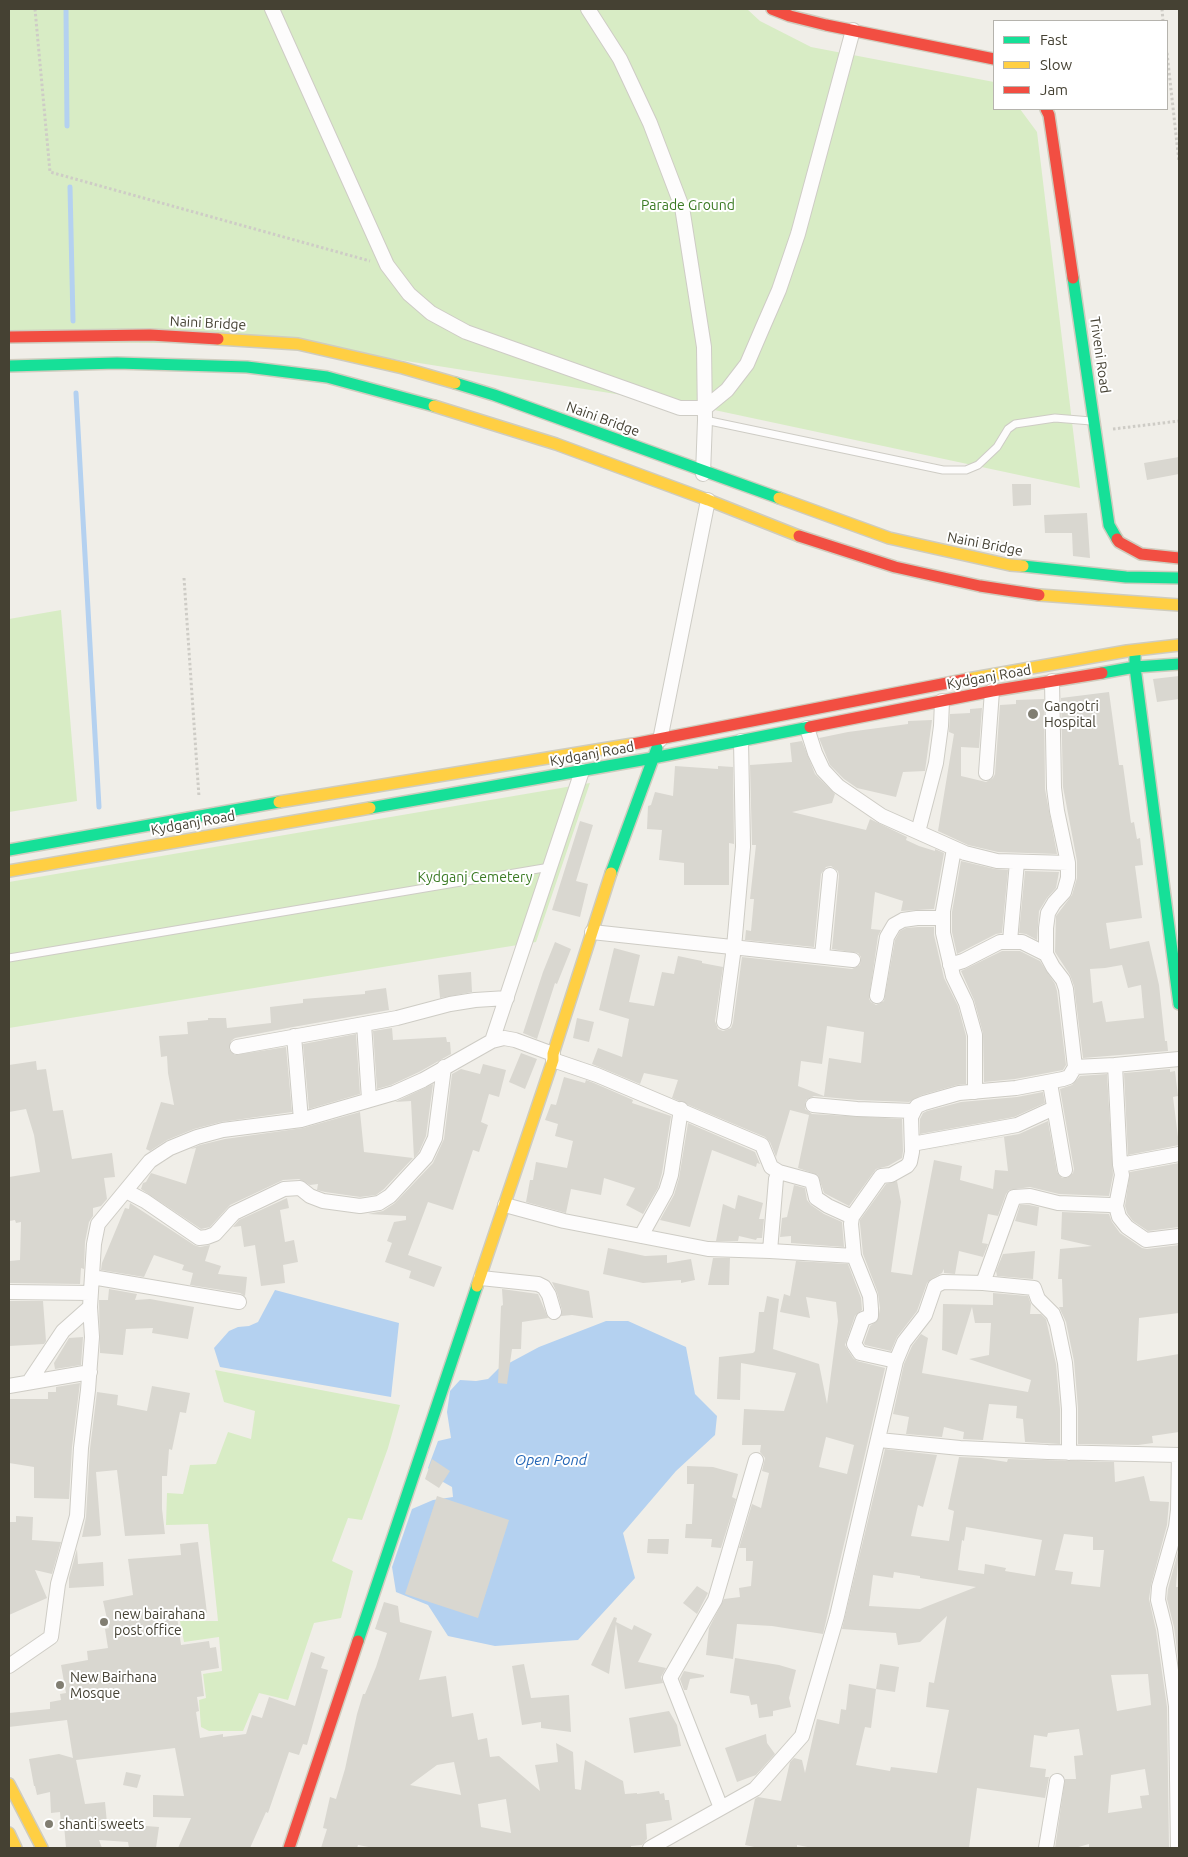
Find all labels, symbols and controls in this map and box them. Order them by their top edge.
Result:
legend [993,20,1168,110]
text: Fast [1040,31,1067,48]
text: Slow [1040,56,1072,73]
text: Jam [1040,81,1068,98]
park label: Parade Ground [641,197,735,213]
street label: Naini Bridge [169,313,247,333]
street label: Triveni Road [1086,316,1114,394]
street label: Naini Bridge [564,398,642,440]
street label: Naini Bridge [946,528,1024,560]
street label: Kydganj Road [945,661,1033,693]
place label: Gangotri Hospital [1044,698,1099,730]
marker: Gangotri Hospital [1026,707,1040,721]
street label: Kydganj Road [548,738,636,770]
street label: Kydganj Road [149,807,237,839]
park label: Kydganj Cemetery [418,869,532,885]
water label: Open Pond [515,1451,587,1469]
place label: new bairahana post office [114,1606,205,1638]
marker: new bairahana post office [98,1616,110,1628]
place label: New Bairhana Mosque [70,1669,157,1701]
marker: New Bairhana Mosque [54,1679,66,1691]
place label: shanti sweets [59,1816,144,1832]
marker: shanti sweets [43,1818,55,1830]

